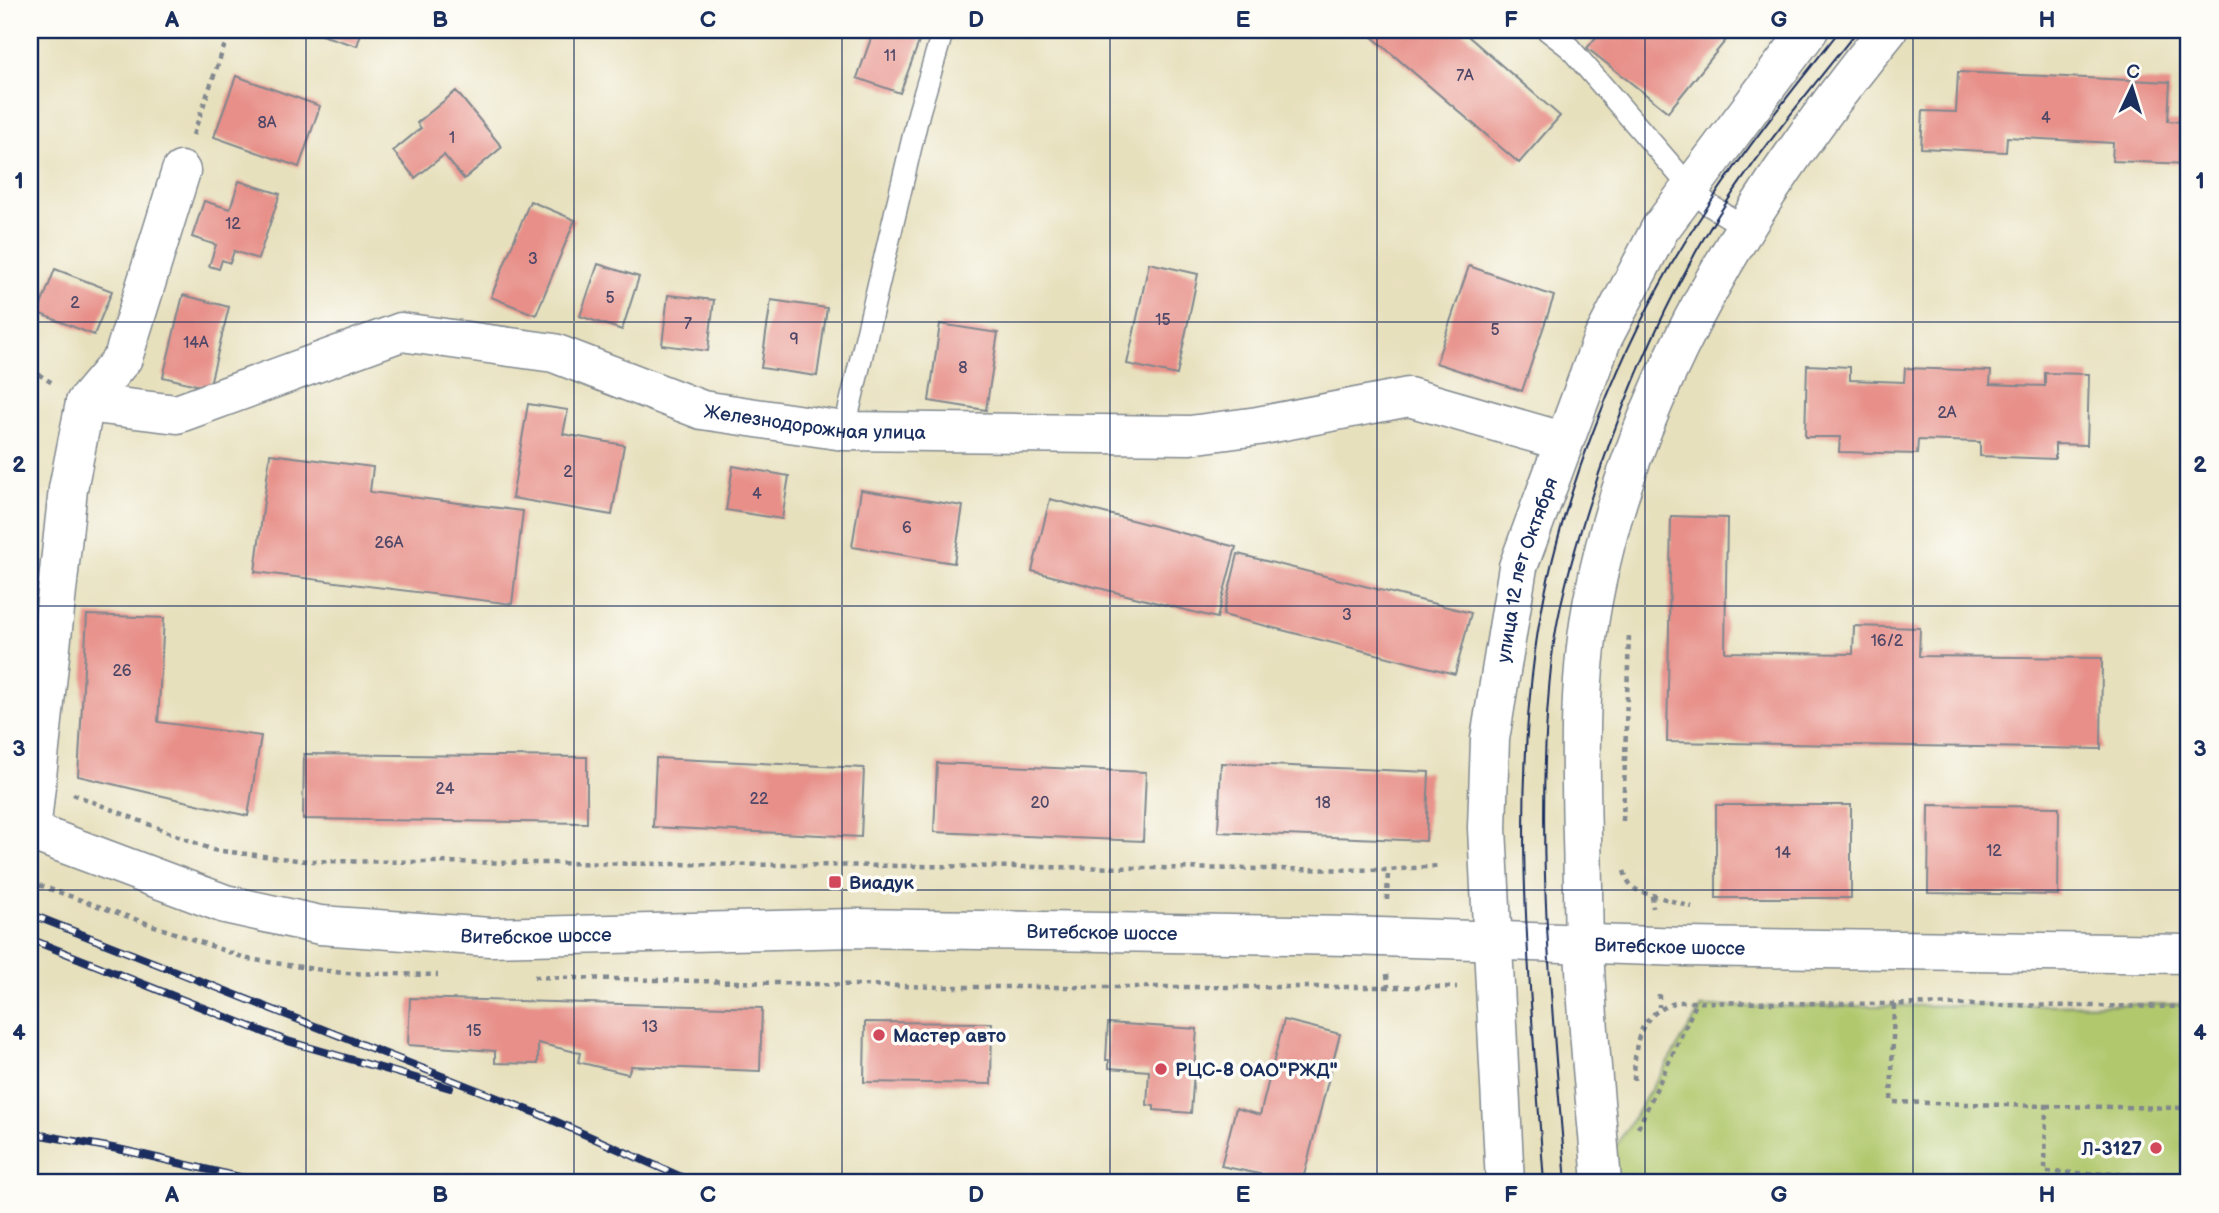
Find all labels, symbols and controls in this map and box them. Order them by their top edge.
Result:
text: A [164,6,180,34]
text: B [432,6,448,34]
text: C [700,6,716,34]
text: D [968,6,984,34]
text: E [1236,6,1251,34]
text: F [1504,6,1518,34]
text: G [1771,6,1788,34]
text: H [2038,6,2056,34]
house number: 11 [884,47,896,66]
north arrow [2096,52,2166,122]
text: С [2126,61,2140,84]
house number: 7А [1456,67,1474,86]
house number: 4 [2041,109,2051,128]
house number: 8А [257,114,277,133]
house number: 1 [449,129,455,148]
text: 1 [14,167,24,195]
text: 1 [2195,167,2205,195]
house number: 12 [225,215,241,234]
house number: 3 [528,250,538,269]
house number: 5 [605,289,615,308]
house number: 2 [70,294,80,313]
house number: 15 [1155,311,1171,330]
house number: 7 [684,315,692,334]
house number: 5 [1490,321,1500,340]
house number: 9 [789,330,799,349]
house number: 14А [183,334,209,353]
house number: 8 [958,359,968,378]
street label: Железнодорожная улица [702,400,926,445]
house number: 2А [1937,404,1957,423]
text: 2 [12,451,26,479]
text: 2 [2193,451,2207,479]
house number: 2 [563,463,573,482]
street label: улица 12 лет Октября [1493,474,1563,664]
house number: 4 [752,485,762,504]
house number: 6 [902,519,912,538]
house number: 26А [375,534,404,553]
house number: 3 [1342,606,1352,625]
house number: 16/2 [1871,632,1904,651]
house number: 26 [112,662,132,681]
text: 3 [12,735,26,763]
text: 3 [2193,735,2207,763]
house number: 24 [436,780,455,799]
house number: 22 [750,790,769,809]
house number: 20 [1031,794,1049,813]
house number: 18 [1315,794,1331,813]
house number: 12 [1986,842,2002,861]
house number: 14 [1775,844,1791,863]
place label: Виадук [849,872,914,895]
marker: Виадук [827,874,843,890]
street label: Витебское шоссе [1026,921,1178,946]
street label: Витебское шоссе [460,924,612,950]
street label: Витебское шоссе [1594,934,1746,961]
house number: 13 [642,1018,658,1037]
text: 4 [12,1019,26,1047]
text: 4 [2193,1019,2207,1047]
house number: 15 [466,1022,482,1041]
place label: Мастер авто [893,1025,1006,1048]
marker: Мастер авто [871,1027,887,1043]
place label: РЦС-8 ОАО"РЖД" [1175,1059,1338,1082]
marker: РЦС-8 ОАО"РЖД" [1153,1061,1169,1077]
place label: Л-3127 [2080,1138,2143,1161]
marker: Л-3127 [2148,1140,2164,1156]
text: A [164,1181,180,1209]
text: B [432,1181,448,1209]
text: C [700,1181,716,1209]
text: D [968,1181,984,1209]
text: E [1236,1181,1251,1209]
text: F [1504,1181,1518,1209]
text: G [1771,1181,1788,1209]
text: H [2038,1181,2056,1209]

